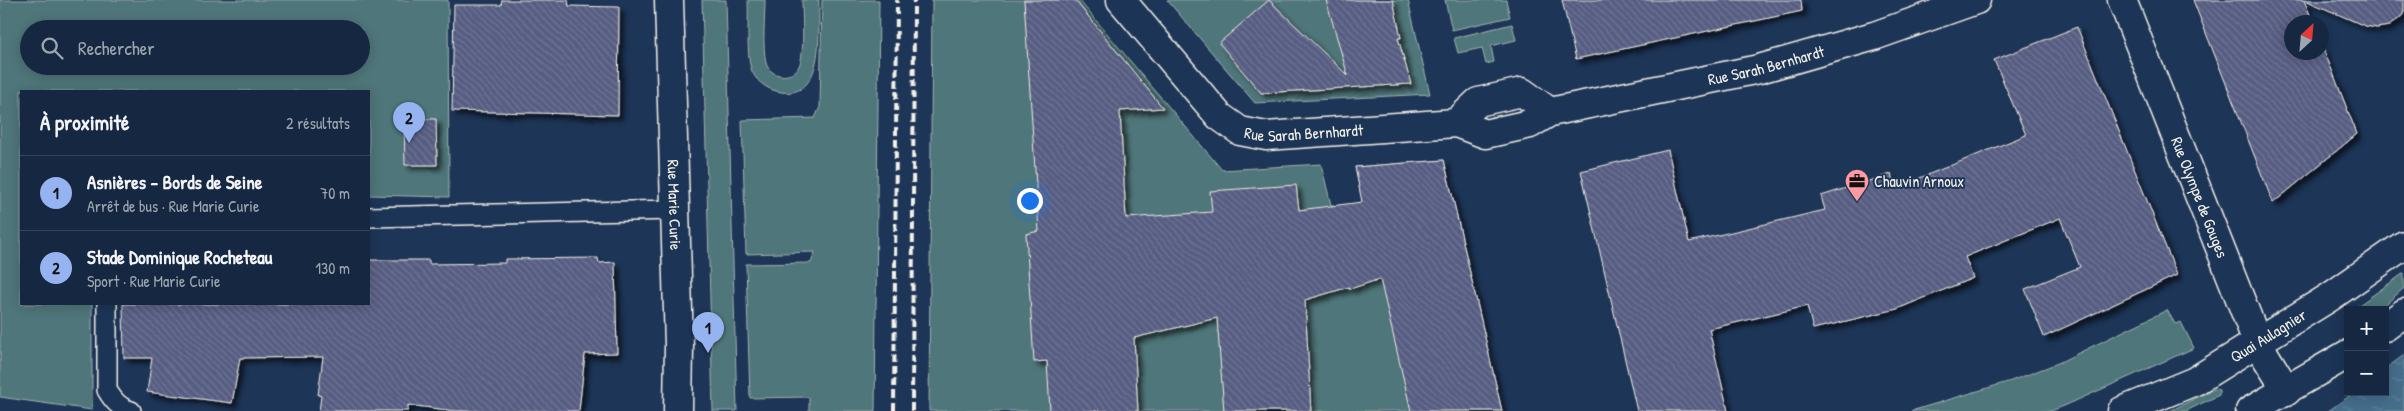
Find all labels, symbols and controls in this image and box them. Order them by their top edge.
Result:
north arrow [2284,15,2329,60]
search box [20,20,370,75]
icon: search [38,34,66,62]
text: Rechercher [78,35,155,61]
street label: Rue Sarah Bernhardt [1706,40,1827,90]
pin: 2 [393,102,425,143]
text: À proximité [40,108,129,137]
text: 2 résultats [286,112,350,134]
street label: Rue Sarah Bernhardt [1243,118,1364,147]
street label: Rue Olympe de Gouges [2166,134,2234,261]
street label: Rue Marie Curie [663,159,687,251]
office icon: Chauvin Arnoux [1844,168,1870,202]
text: Asnières - Bords de Seine [87,169,262,195]
place label: Chauvin Arnoux [1874,170,1964,192]
text: 1 [53,182,59,204]
text: 70 m [320,182,350,204]
your location [1017,188,1043,214]
text: Arrêt de bus · Rue Marie Curie [87,195,259,217]
text: Stade Dominique Rocheteau [87,244,272,270]
text: 2 [52,257,60,279]
text: 130 m [315,257,350,279]
text: Sport · Rue Marie Curie [87,270,220,292]
street label: Quai Aulagnier [2226,304,2310,368]
map controls [2344,306,2389,396]
button: + [2344,306,2389,351]
pin: 1 [692,312,724,353]
button: − [2344,351,2389,396]

